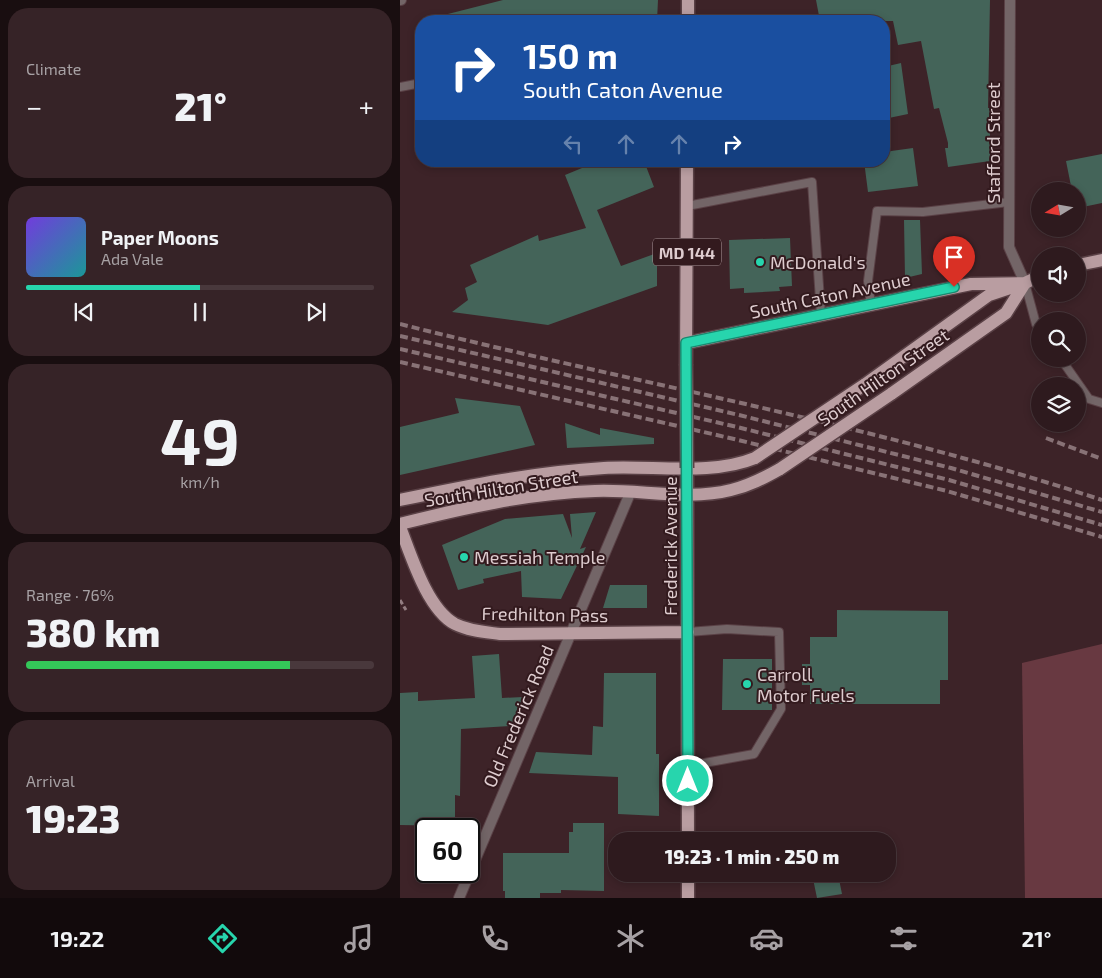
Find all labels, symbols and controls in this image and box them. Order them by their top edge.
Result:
text: 150 m [523,34,618,76]
icon: right [440,35,505,100]
text: Climate [26,59,81,78]
text: South Caton Avenue [523,76,723,102]
street label: Stafford Street [982,82,1004,204]
text: 21° [174,83,227,129]
text: − [26,89,42,123]
text: + [359,89,374,123]
icon: left [559,130,587,158]
icon: ahead [612,130,640,158]
icon: ahead [665,130,693,158]
icon: right [718,130,746,158]
north arrow [1031,182,1086,238]
map controls [1031,182,1086,432]
text: Paper Moons [101,226,219,249]
pin [933,236,975,287]
road number: MD 144 [653,238,721,266]
icon: arrive [940,243,968,271]
button: sound [1031,247,1086,302]
text: Ada Vale [101,249,164,268]
place label: McDonald's [770,251,866,273]
marker: McDonald's [754,256,766,268]
street label: South Caton Avenue [748,267,912,323]
icon: previous [70,298,98,326]
icon: pause [186,298,214,326]
icon: next [302,298,330,326]
button: search [1031,312,1086,367]
street label: South Hilton Street [813,323,953,431]
button: layers [1031,377,1086,432]
text: 49 [160,400,240,478]
street label: South Hilton Street [423,465,579,511]
text: km/h [180,472,220,491]
street label: Frederick Avenue [659,476,681,616]
place label: Messiah Temple [474,546,605,568]
marker: Messiah Temple [458,551,470,563]
text: Range · 76% [26,585,114,604]
street label: Fredhilton Pass [481,602,609,626]
text: 380 km [26,609,160,655]
street label: Old Frederick Road [478,641,558,791]
place label: Carroll Motor Fuels [757,663,855,706]
marker: Carroll Motor Fuels [741,678,753,690]
position arrow [661,754,713,806]
text: Arrival [26,771,75,790]
text: 19:23 [26,795,120,841]
speed limit sign: 60 [415,818,480,883]
text: 19:23 · 1 min · 250 m [665,845,839,868]
icon: directions [205,921,240,956]
icon: music [341,921,376,956]
icon: phone [477,921,512,956]
icon: climate [613,921,648,956]
icon: car [749,921,784,956]
icon: filters [886,921,921,956]
text: 19:22 [51,925,104,951]
text: 21° [1022,925,1051,951]

